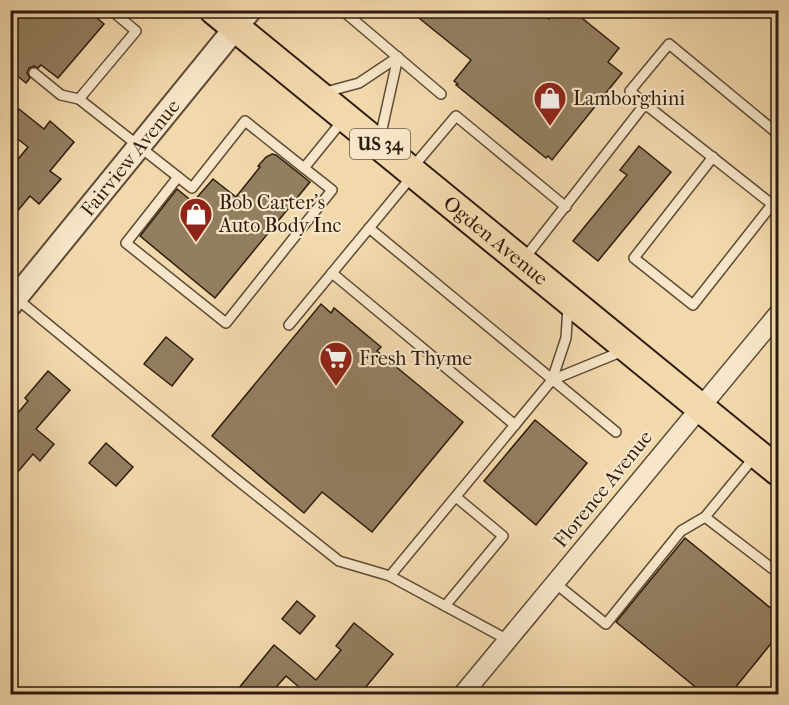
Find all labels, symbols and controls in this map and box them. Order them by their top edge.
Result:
shop icon: Lamborghini [532,80,568,127]
place label: Lamborghini [573,87,685,110]
street label: Fairview Avenue [76,95,184,221]
road number: US 34 [350,129,410,159]
place label: Bob Carter's Auto Body Inc [218,191,342,237]
street label: Ogden Avenue [439,191,553,290]
shop icon: Bob Carter's Auto Body Inc [178,196,214,243]
supermarket icon: Fresh Thyme [318,340,354,387]
place label: Fresh Thyme [359,347,472,370]
street label: Florence Avenue [549,426,657,552]

